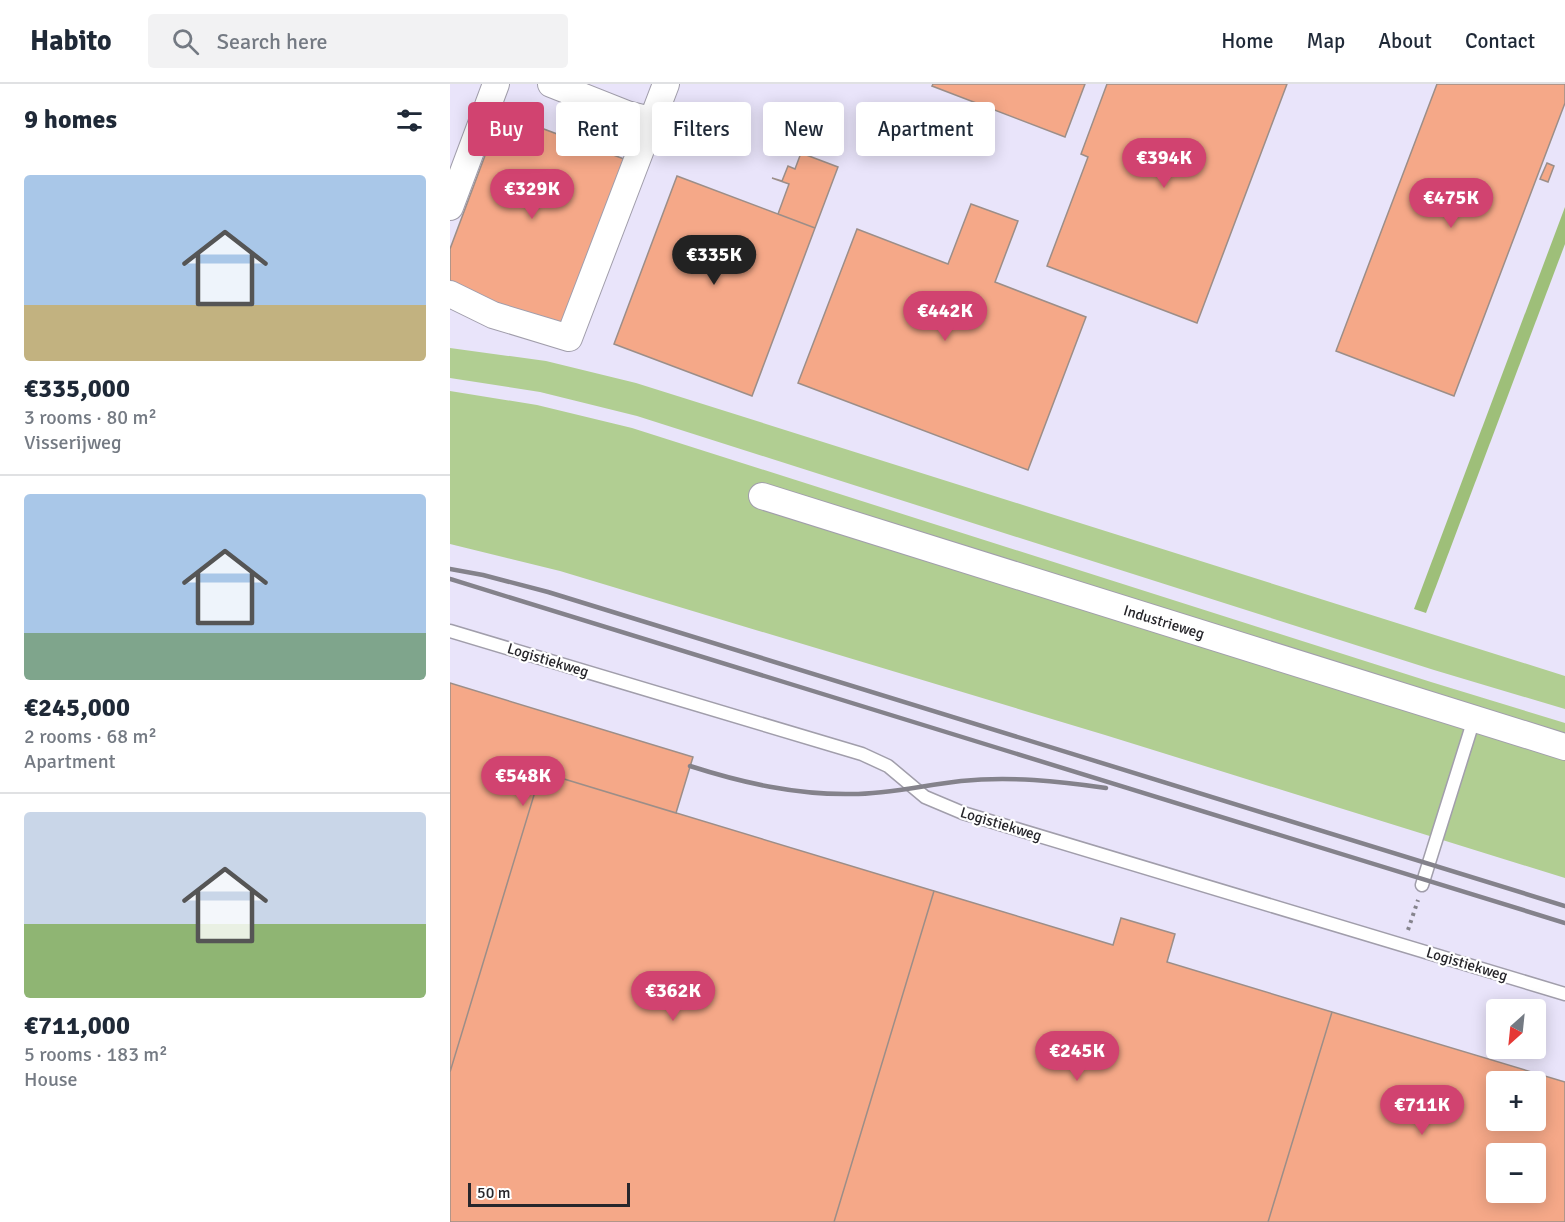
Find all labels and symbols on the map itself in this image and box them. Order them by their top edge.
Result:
pin: €394K [1122,138,1206,189]
pin: €329K [490,169,574,220]
pin: €475K [1409,178,1493,229]
pin: €335K [672,235,756,286]
pin: €442K [903,291,987,342]
street label: Industrieweg [1121,601,1207,643]
street label: Logistiekweg [505,639,591,681]
pin: €548K [481,756,565,807]
street label: Logistiekweg [958,803,1044,845]
street label: Logistiekweg [1424,943,1510,985]
pin: €362K [631,971,715,1022]
north arrow [1486,999,1546,1059]
pin: €245K [1035,1031,1119,1082]
pin: €711K [1380,1085,1464,1136]
scale bar [468,1180,630,1208]

